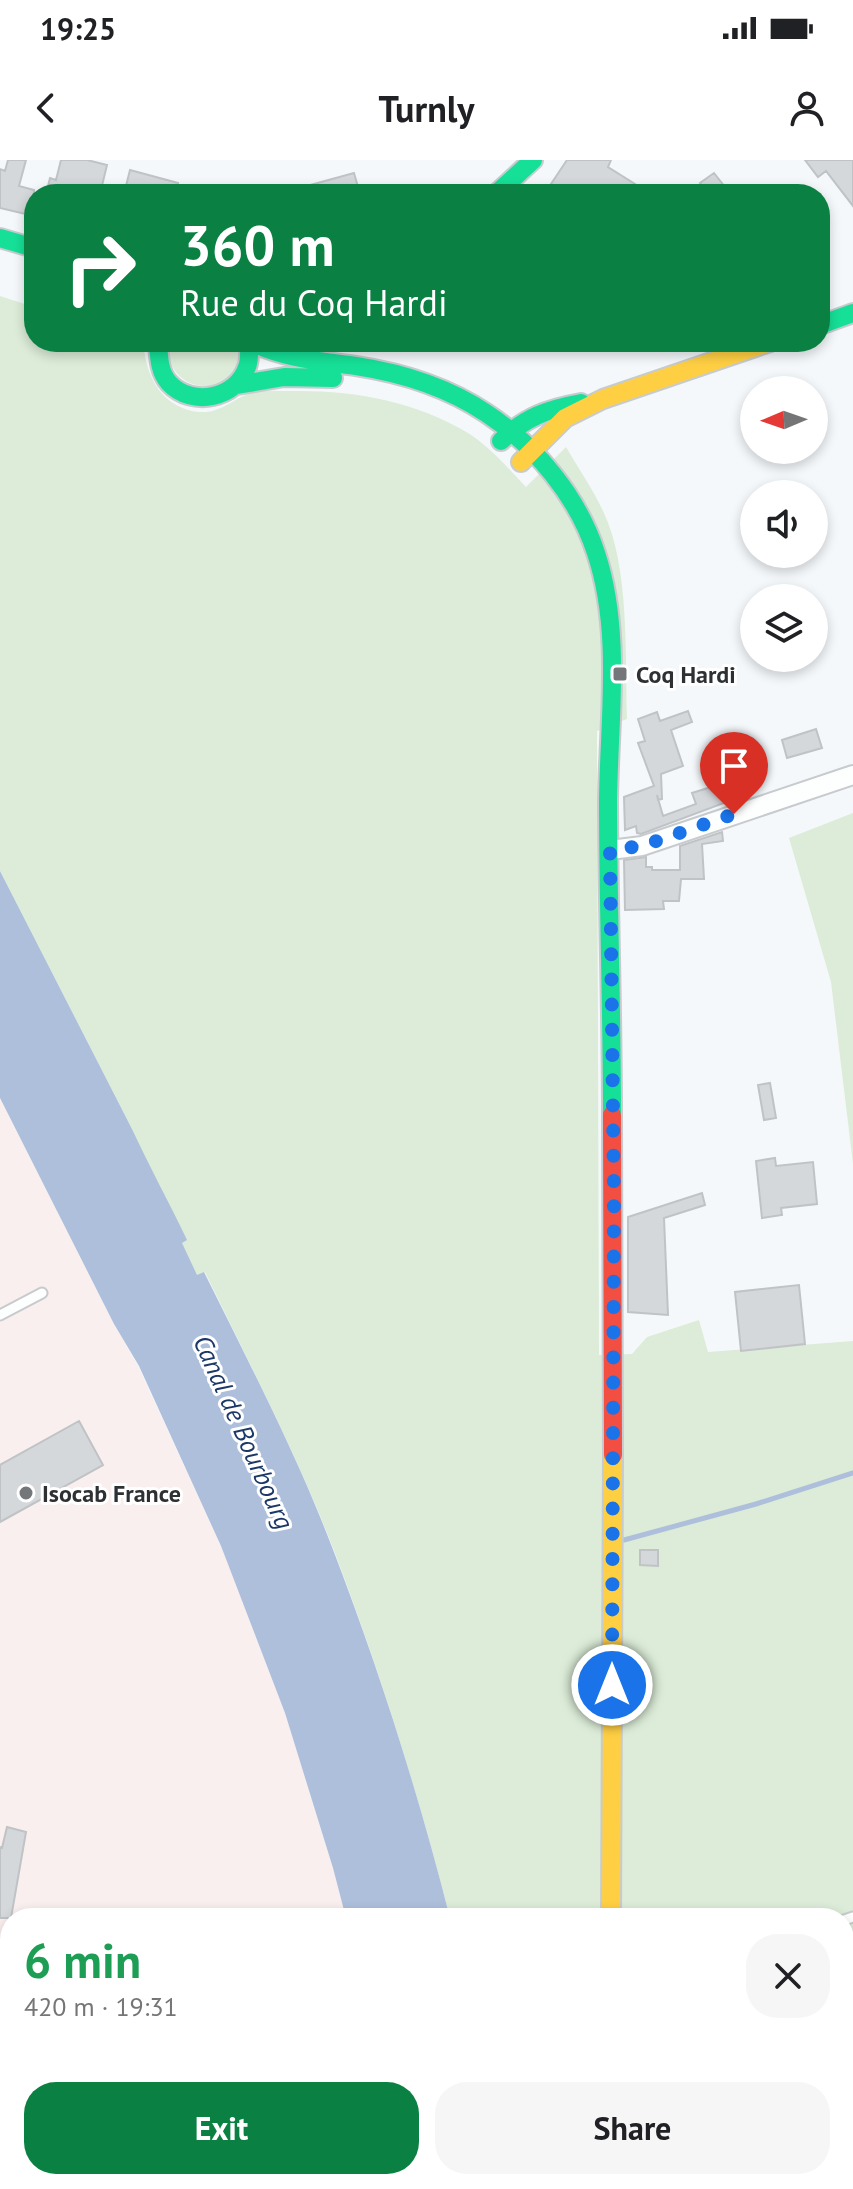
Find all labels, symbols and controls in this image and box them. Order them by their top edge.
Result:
text: 19:25 [40,9,116,48]
text: Turnly [378,85,475,132]
icon: back [24,86,68,130]
icon: person [785,86,829,130]
text: 360 m [180,209,335,281]
icon: right [48,216,152,320]
text: Rue du Coq Hardi [180,279,448,326]
north arrow [740,376,828,464]
map controls [740,376,828,672]
button: sound [740,480,828,568]
button: layers [740,584,828,672]
place label: Coq Hardi [636,659,736,690]
marker: Coq Hardi [611,665,629,683]
pin [700,732,768,814]
icon: arrive [712,744,756,788]
water label: Canal de Bourbourg [186,1330,302,1534]
place label: Isocab France [42,1478,181,1509]
marker: Isocab France [17,1484,35,1502]
position arrow [570,1643,654,1727]
text: 6 min [24,1929,141,1991]
button: close [746,1934,830,2018]
text: 420 m · 19:31 [24,1990,178,2023]
button: Exit [24,2082,419,2174]
button: Share [435,2082,830,2174]

